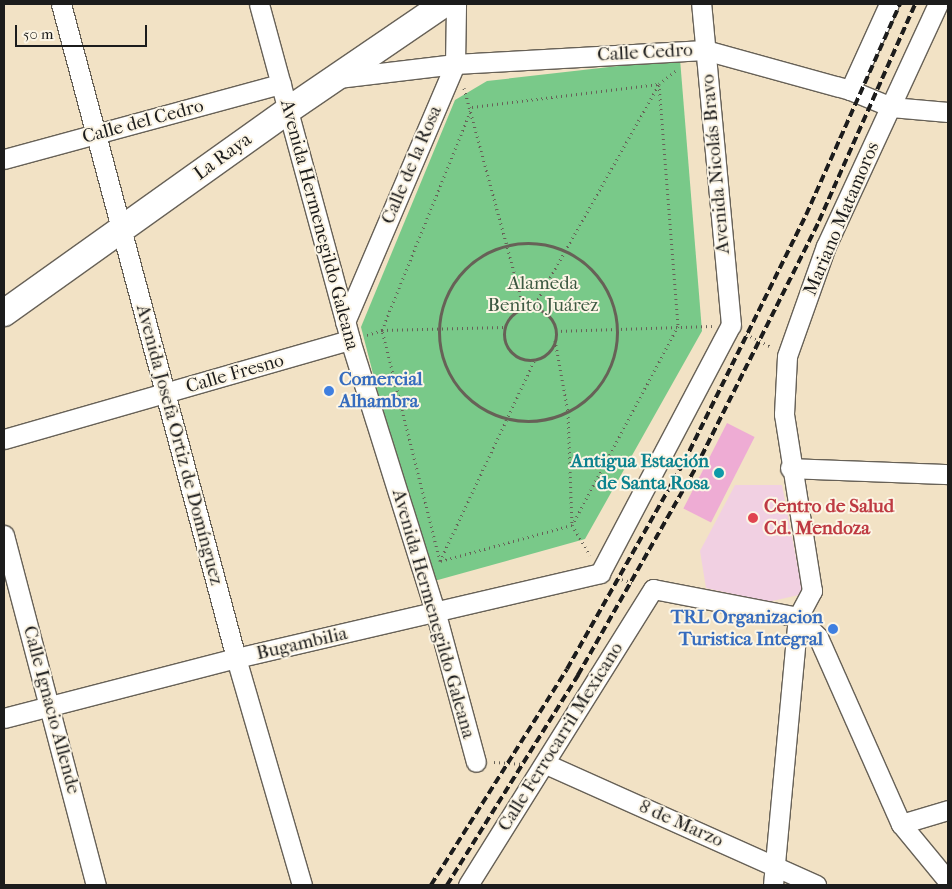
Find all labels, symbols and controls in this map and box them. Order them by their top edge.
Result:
scale bar [18,15,150,47]
text: 50 m [23,25,53,43]
street label: Calle Cedro [597,39,693,67]
street label: Avenida Nicolás Bravo [697,73,735,255]
street label: Calle del Cedro [80,95,206,149]
street label: Avenida Hermenegildo Galeana [275,97,363,353]
street label: Calle de la Rosa [377,102,447,228]
street label: La Raya [190,128,256,186]
street label: Mariano Matamoros [799,139,885,299]
park label: Alameda Benito Juárez [488,273,598,317]
street label: Avenida Josefa Ortiz de Domínguez [131,302,227,588]
street label: Calle Fresno [184,349,286,399]
place label: Comercial Alhambra [339,369,423,413]
marker: Comercial Alhambra [323,385,335,397]
place label: Antigua Estación de Santa Rosa [571,451,709,495]
marker: Antigua Estación de Santa Rosa [713,467,725,479]
street label: Avenida Hermenegildo Galeana [386,487,480,741]
place label: Centro de Salud Cd. Mendoza [764,496,894,540]
marker: Centro de Salud Cd. Mendoza [746,511,760,525]
place label: TRL Organizacion Turistica Integral [671,607,823,651]
street label: Bugambilia [254,622,350,666]
street label: Calle Ignacio Allende [18,623,84,797]
marker: TRL Organizacion Turistica Integral [827,623,839,635]
street label: Calle Ferrocarril Mexicano [493,638,629,836]
street label: 8 de Marzo [635,795,727,853]

